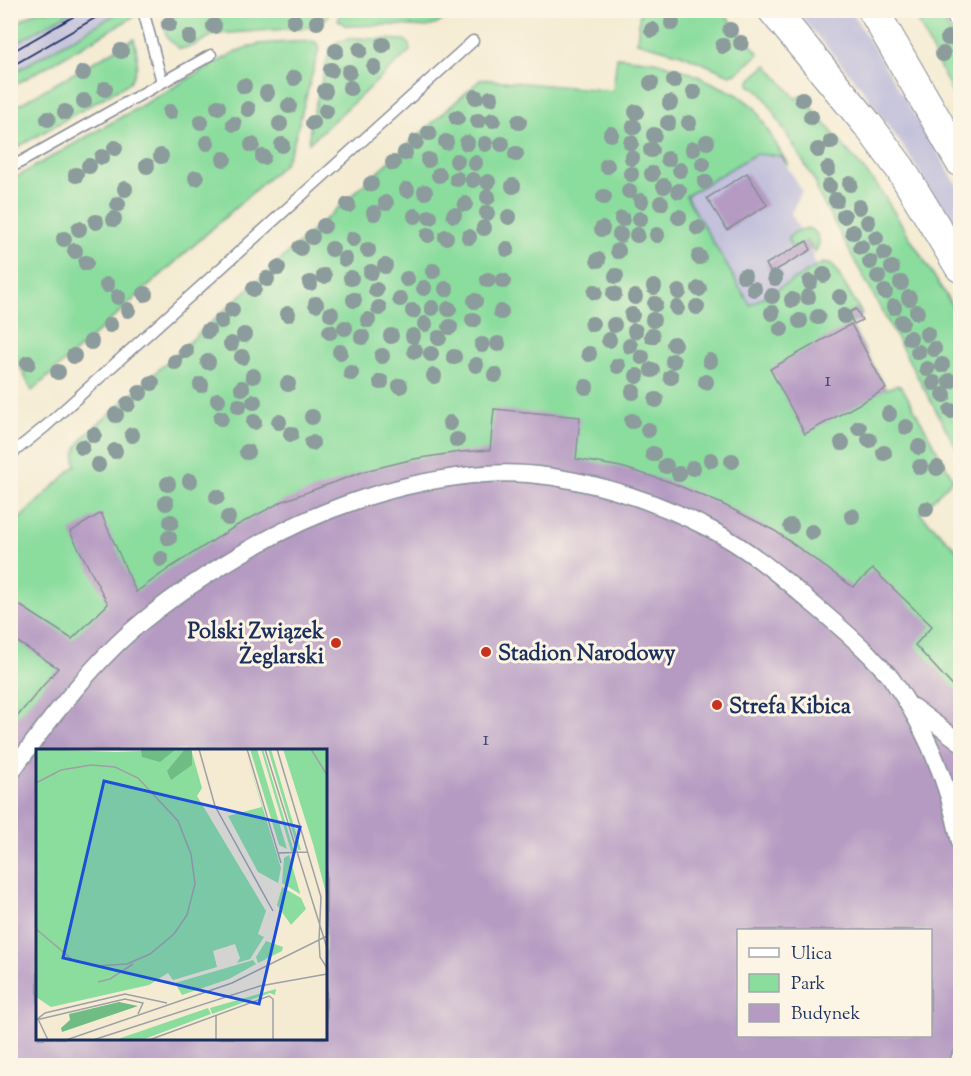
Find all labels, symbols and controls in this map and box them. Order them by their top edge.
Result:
house number: 1 [825,367,832,396]
place label: Polski Związek Żeglarski [188,617,325,674]
marker: Polski Związek Żeglarski [329,636,343,650]
place label: Stadion Narodowy [498,639,675,671]
marker: Stadion Narodowy [479,645,493,659]
place label: Strefa Kibica [729,692,852,724]
marker: Strefa Kibica [710,698,724,712]
house number: 1 [483,726,490,755]
inset map [36,749,327,1040]
legend [737,929,932,1037]
text: Ulica [791,942,832,968]
text: Park [791,972,826,998]
text: Budynek [791,1002,860,1028]

